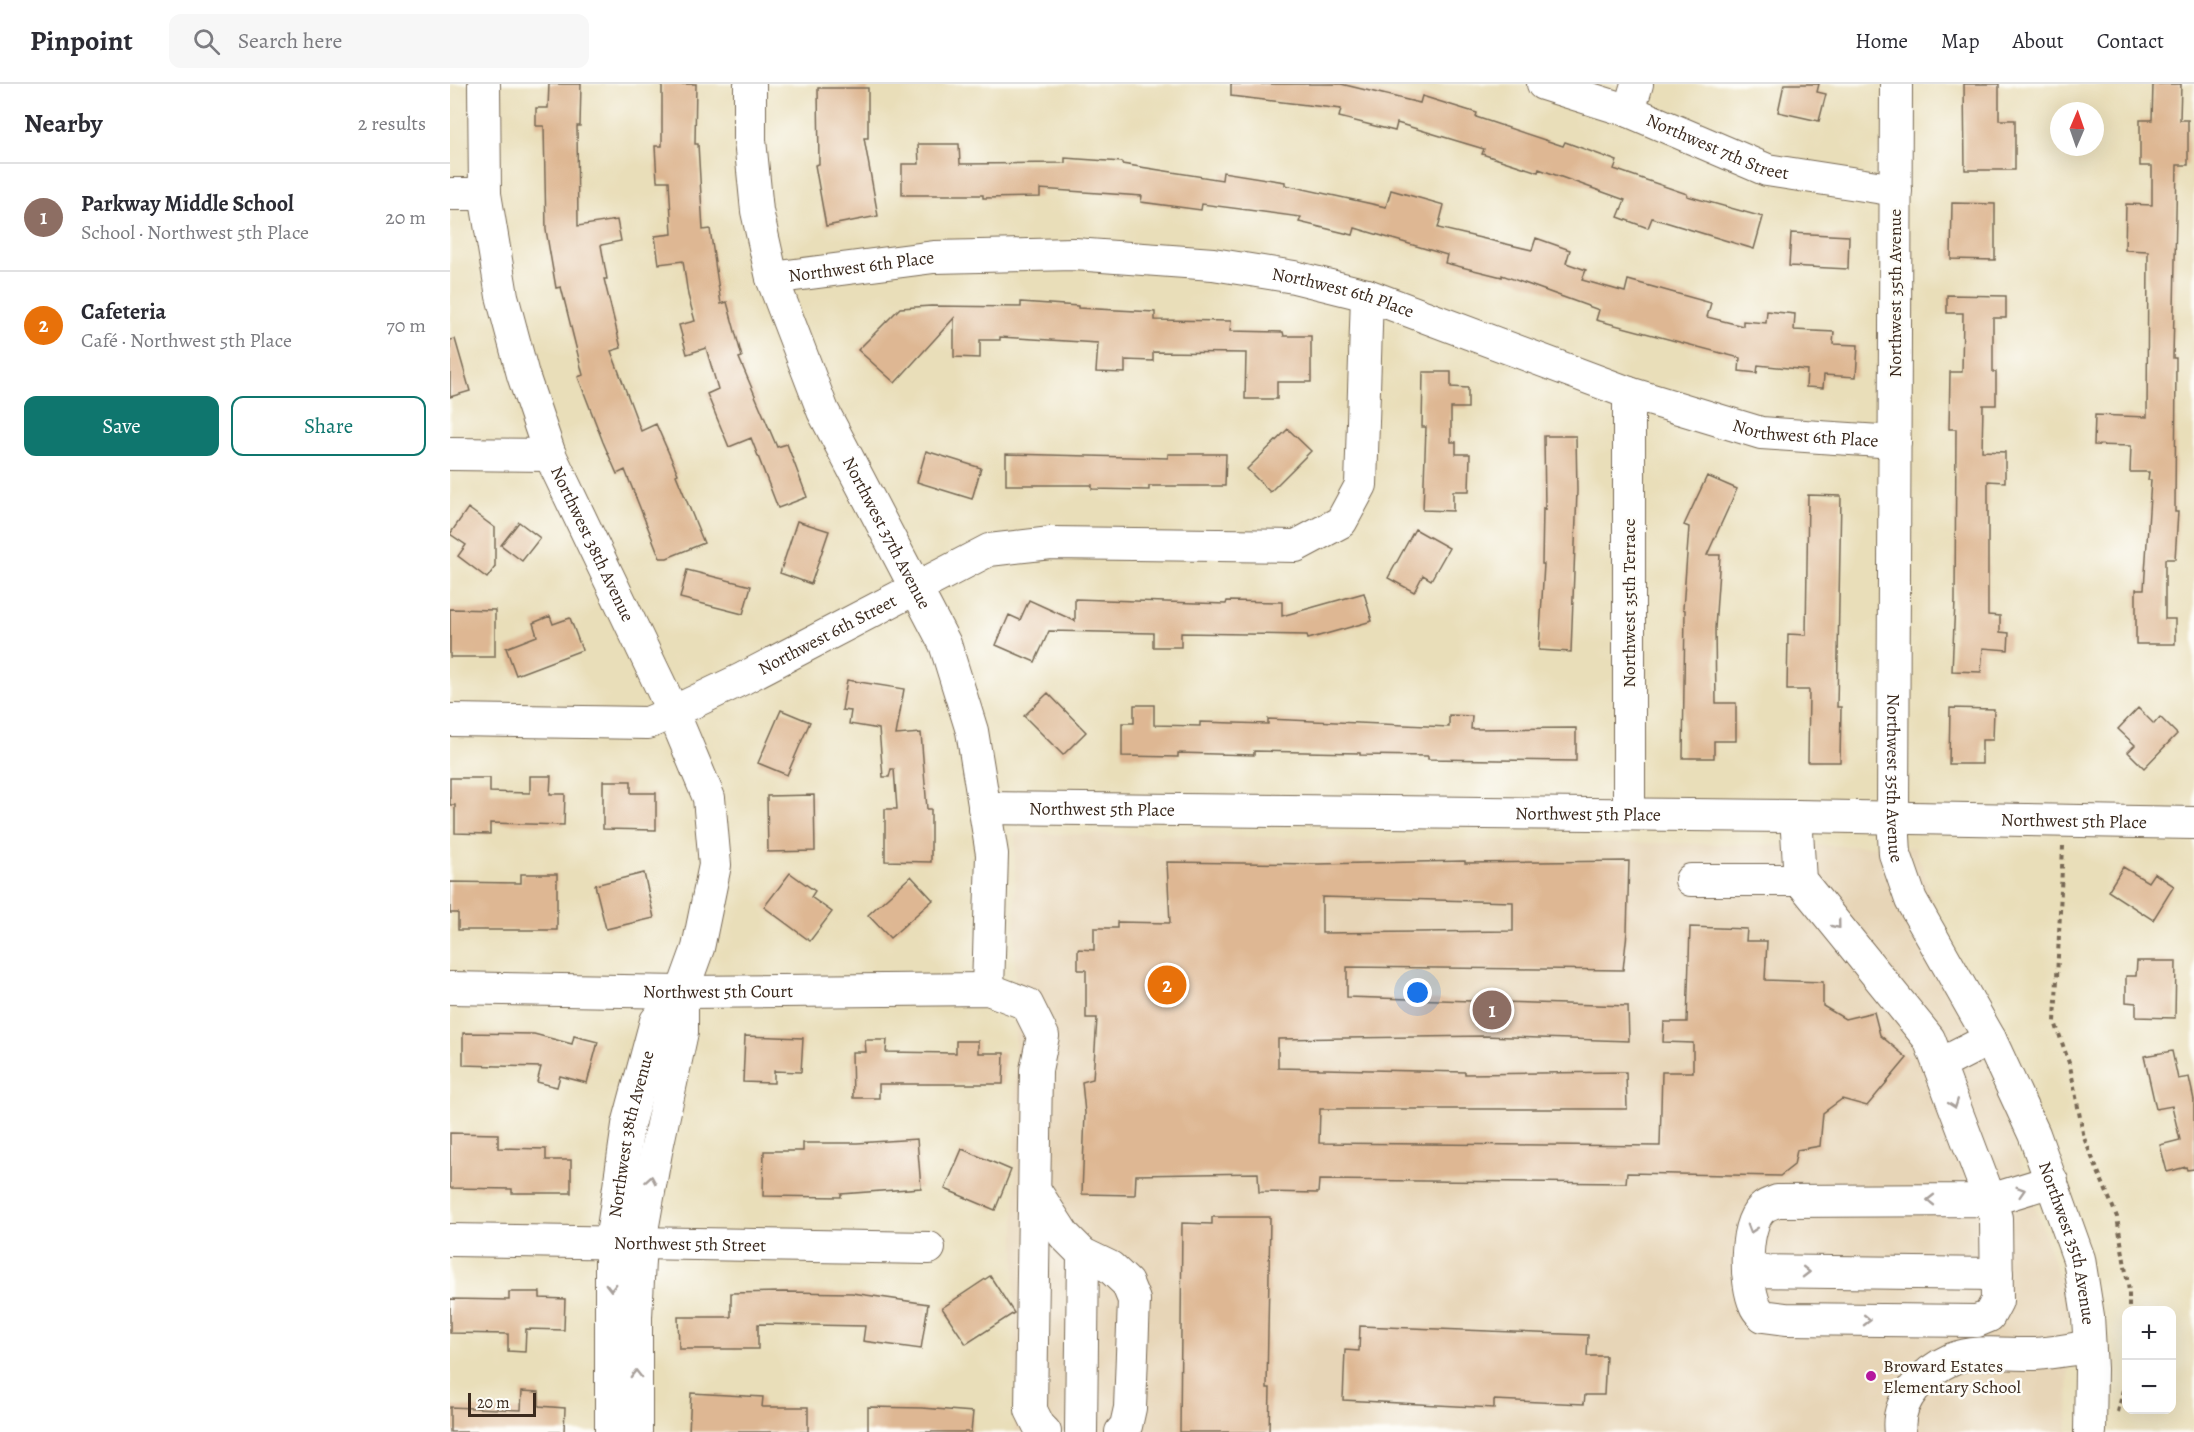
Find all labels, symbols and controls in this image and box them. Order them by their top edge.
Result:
search box [169,14,589,68]
text: Pinpoint [30,22,133,60]
icon: search [190,25,223,58]
text: Search here [238,26,342,56]
text: Home [1855,27,1908,55]
text: Map [1941,27,1979,55]
text: About [2012,27,2064,55]
text: Contact [2097,27,2164,55]
north arrow [2050,102,2104,156]
text: Nearby [24,106,103,141]
street label: Northwest 7th Street [1643,108,1790,185]
text: 2 results [358,110,426,137]
text: Parkway Middle School [81,189,294,219]
text: 1 [40,204,47,231]
text: 20 m [385,204,426,231]
street label: Northwest 35th Avenue [1883,209,1907,377]
text: School · Northwest 5th Place [81,219,309,246]
street label: Northwest 6th Place [787,245,936,288]
street label: Northwest 6th Place [1270,262,1417,324]
text: Cafeteria [81,297,166,327]
text: 2 [39,312,48,339]
text: 70 m [386,312,426,339]
text: Café · Northwest 5th Place [81,327,292,354]
button: Save [24,396,219,456]
button: Share [231,396,426,456]
street label: Northwest 6th Place [1730,413,1879,453]
street label: Northwest 37th Avenue [837,452,937,613]
street label: Northwest 38th Avenue [545,462,640,626]
street label: Northwest 35th Terrace [1617,518,1641,688]
street label: Northwest 6th Street [754,588,901,680]
street label: Northwest 35th Avenue [1881,693,1909,866]
street label: Northwest 5th Place [1029,796,1175,822]
street label: Northwest 5th Place [1515,801,1661,827]
street label: Northwest 5th Place [2001,808,2147,834]
one-way arrow [1830,918,1841,929]
pin: 2 [1148,962,1186,1008]
your location [1403,978,1432,1007]
street label: Northwest 5th Court [643,979,793,1004]
pin: 1 [1472,988,1512,1032]
street label: Northwest 38th Avenue [603,1048,660,1219]
one-way arrow [1946,1098,1959,1109]
street label: Northwest 35th Avenue [2033,1158,2100,1325]
one-way arrow [644,1175,657,1185]
one-way arrow [2015,1186,2026,1198]
one-way arrow [1927,1194,1936,1206]
one-way arrow [1746,1223,1759,1234]
street label: Northwest 5th Street [614,1231,766,1257]
one-way arrow [1802,1266,1811,1278]
one-way arrow [605,1283,617,1292]
map controls [2122,1306,2176,1414]
button: + [2122,1306,2176,1360]
one-way arrow [1863,1314,1872,1326]
place label: Broward Estates Elementary School [1883,1354,2021,1399]
button: − [2122,1360,2176,1414]
one-way arrow [630,1369,642,1378]
marker: Broward Estates Elementary School [1864,1369,1878,1383]
scale bar [468,1390,536,1418]
text: 20 m [477,1392,510,1414]

